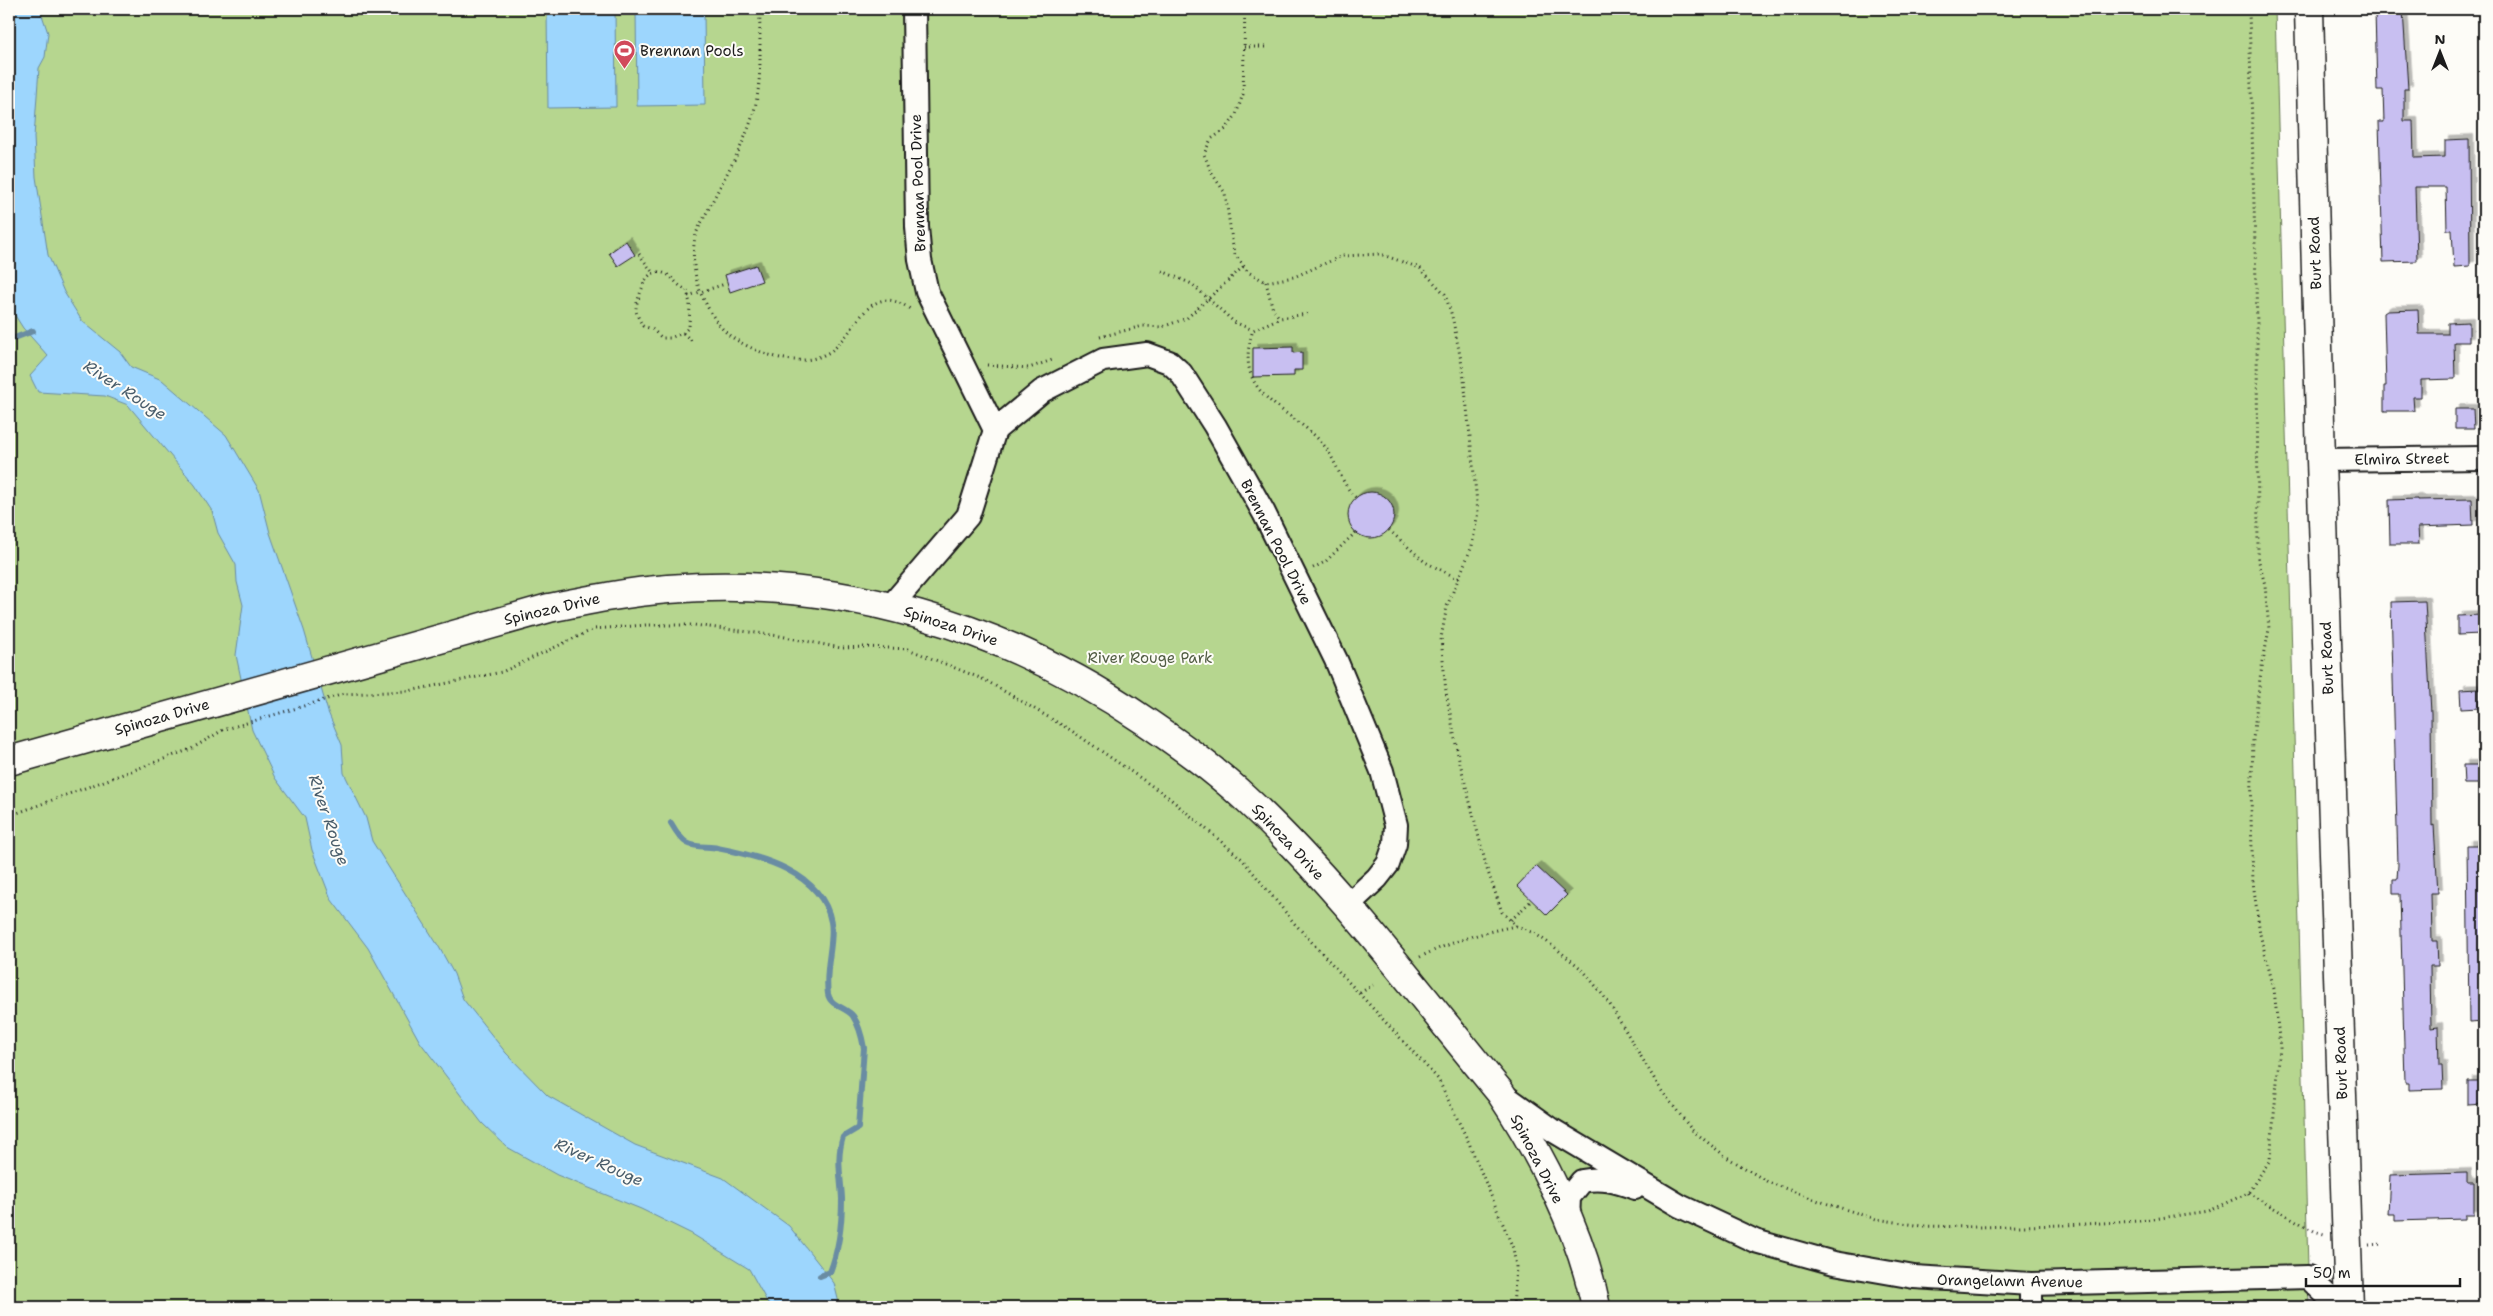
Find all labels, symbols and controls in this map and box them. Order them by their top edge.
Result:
north arrow [2416,28,2466,78]
text: N [2434,30,2446,48]
sports icon: Brennan Pools [612,39,636,70]
place label: Brennan Pools [640,41,744,61]
street label: Brennan Pool Drive [906,114,930,252]
street label: Burt Road [2304,216,2326,290]
water label: River Rouge [80,355,170,425]
street label: Elmira Street [2354,448,2450,470]
street label: Brennan Pool Drive [1236,476,1316,608]
street label: Spinoza Drive [502,588,602,630]
street label: Spinoza Drive [901,601,1001,651]
street label: Burt Road [2316,621,2338,695]
park label: River Rouge Park [1087,648,1213,668]
street label: Spinoza Drive [112,694,212,740]
water label: River Rouge [304,772,354,868]
street label: Spinoza Drive [1247,799,1329,885]
street label: Burt Road [2330,1026,2352,1100]
street label: Spinoza Drive [1506,1111,1568,1207]
water label: River Rouge [551,1133,647,1191]
scale bar [2306,1256,2459,1288]
text: 50 m [2313,1263,2351,1283]
street label: Orangelawn Avenue [1937,1270,2083,1292]

